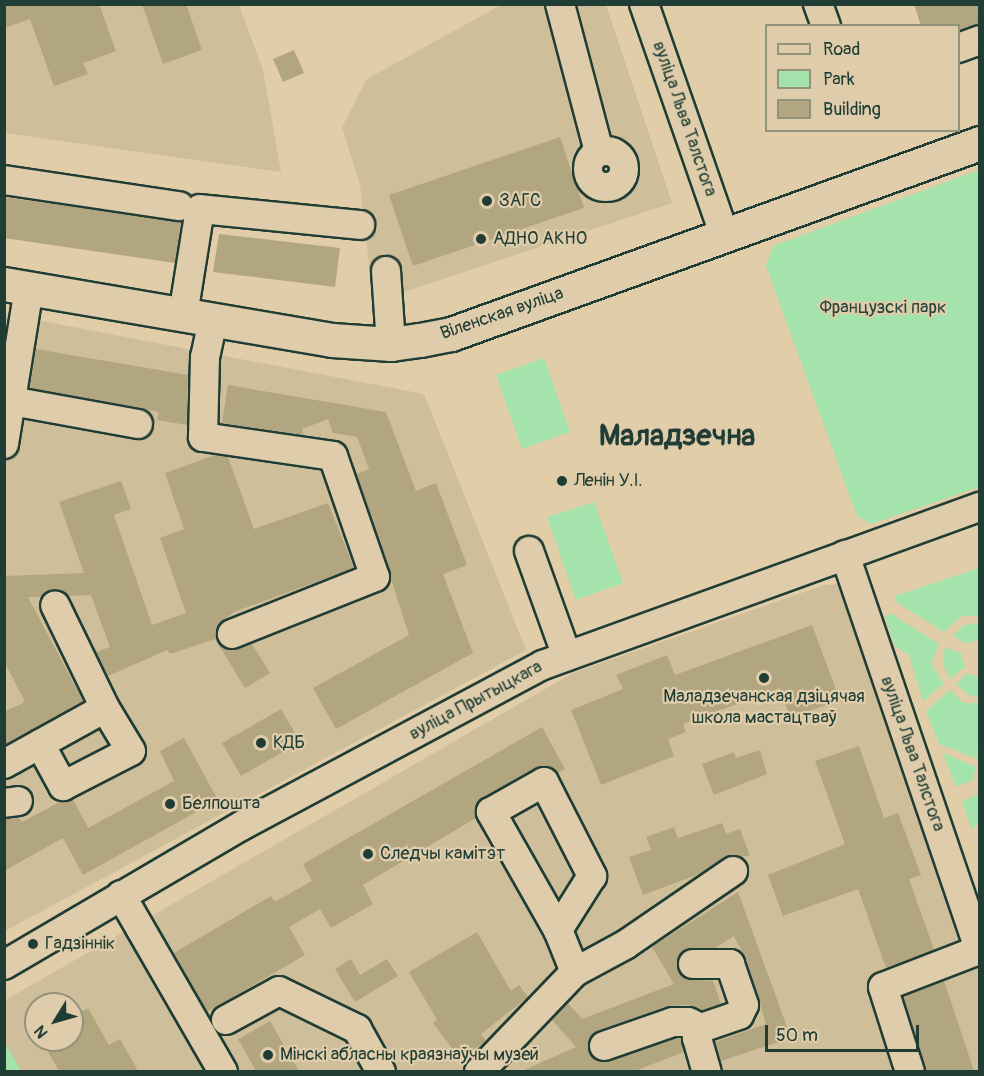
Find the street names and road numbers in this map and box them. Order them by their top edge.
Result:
street label: вуліца Льва Талстога [647,39,721,199]
street label: Віленская вуліца [438,283,566,345]
street label: вуліца Прытыцкага [406,657,546,745]
street label: вуліца Льва Талстога [875,674,949,834]

